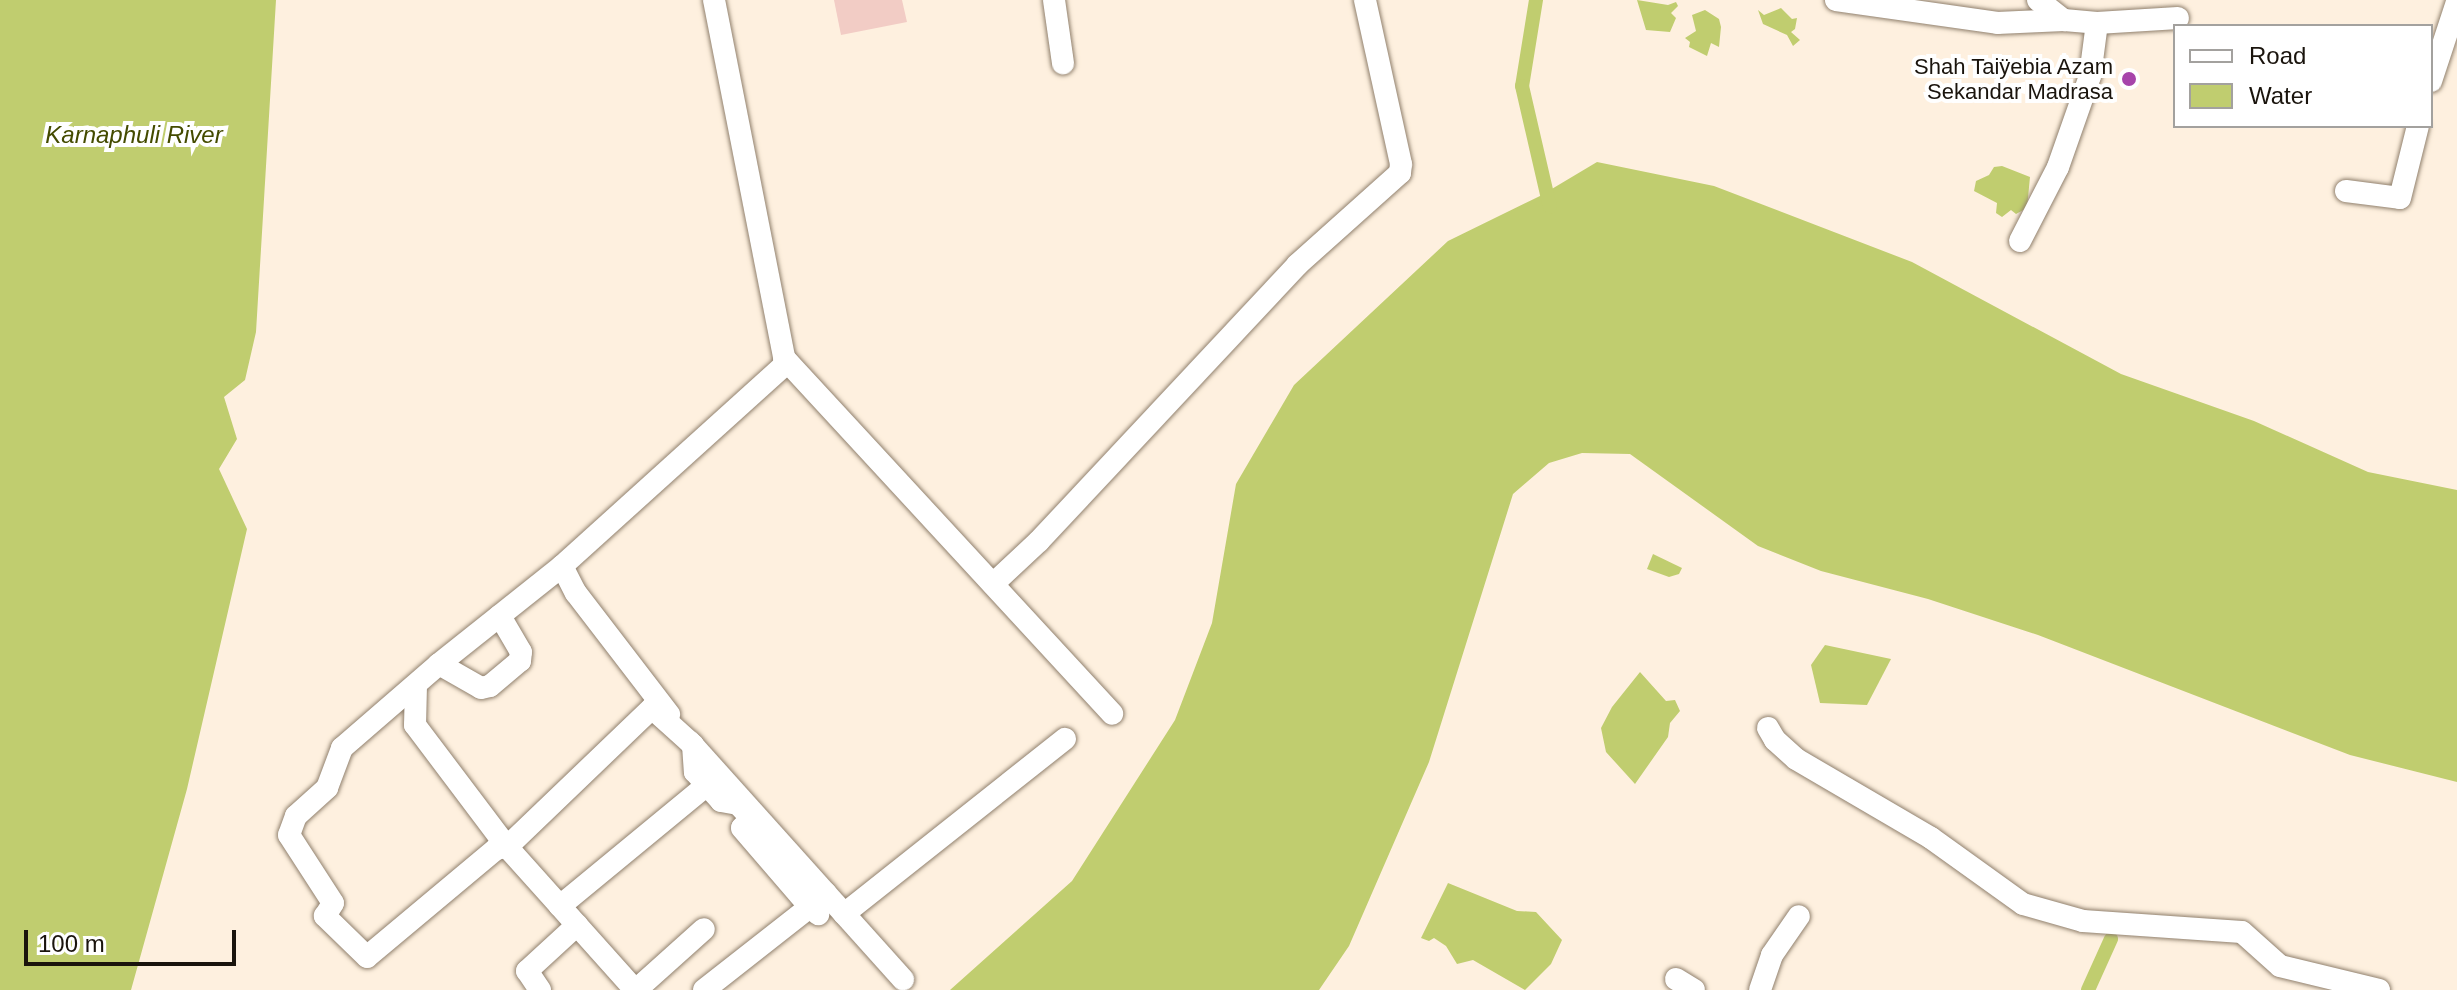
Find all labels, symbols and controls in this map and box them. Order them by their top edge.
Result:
legend [2173,24,2433,128]
text: Road [2249,42,2306,69]
place label: Shah Taiÿebia Azam Sekandar Madrasa [1912,53,2113,104]
marker: Shah Taiÿebia Azam Sekandar Madrasa [2120,70,2138,88]
text: Water [2249,82,2312,109]
water label: Karnaphuli River [45,121,223,149]
scale bar [28,914,240,964]
text: 100 m [38,930,105,957]

